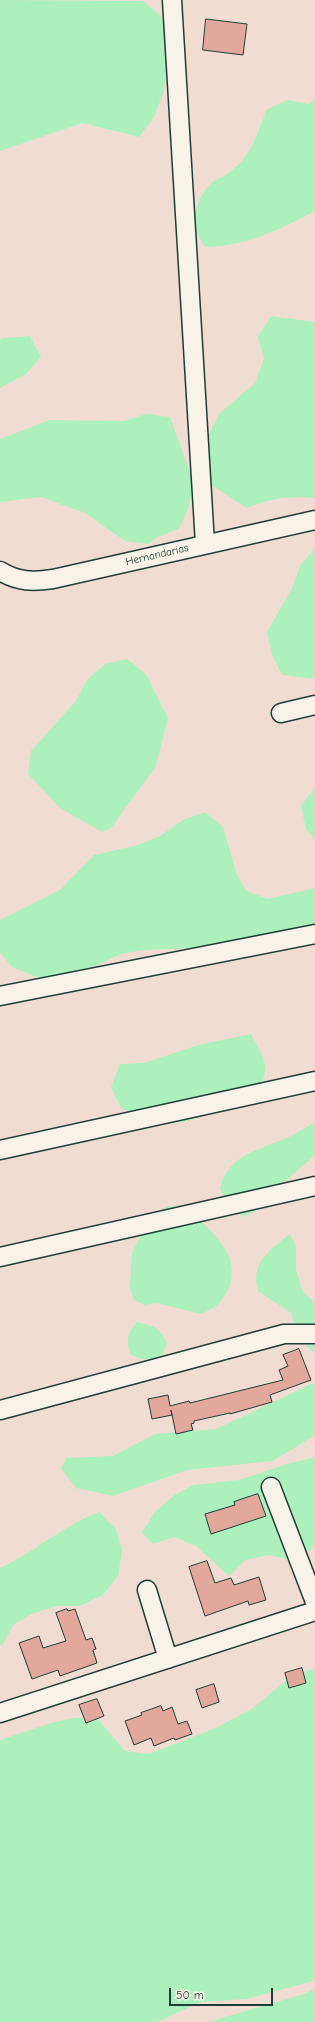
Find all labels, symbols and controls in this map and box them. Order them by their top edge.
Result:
street label: Hernandarias [124,541,190,569]
scale bar [171,1980,275,2006]
text: 50 m [176,1988,204,2002]

